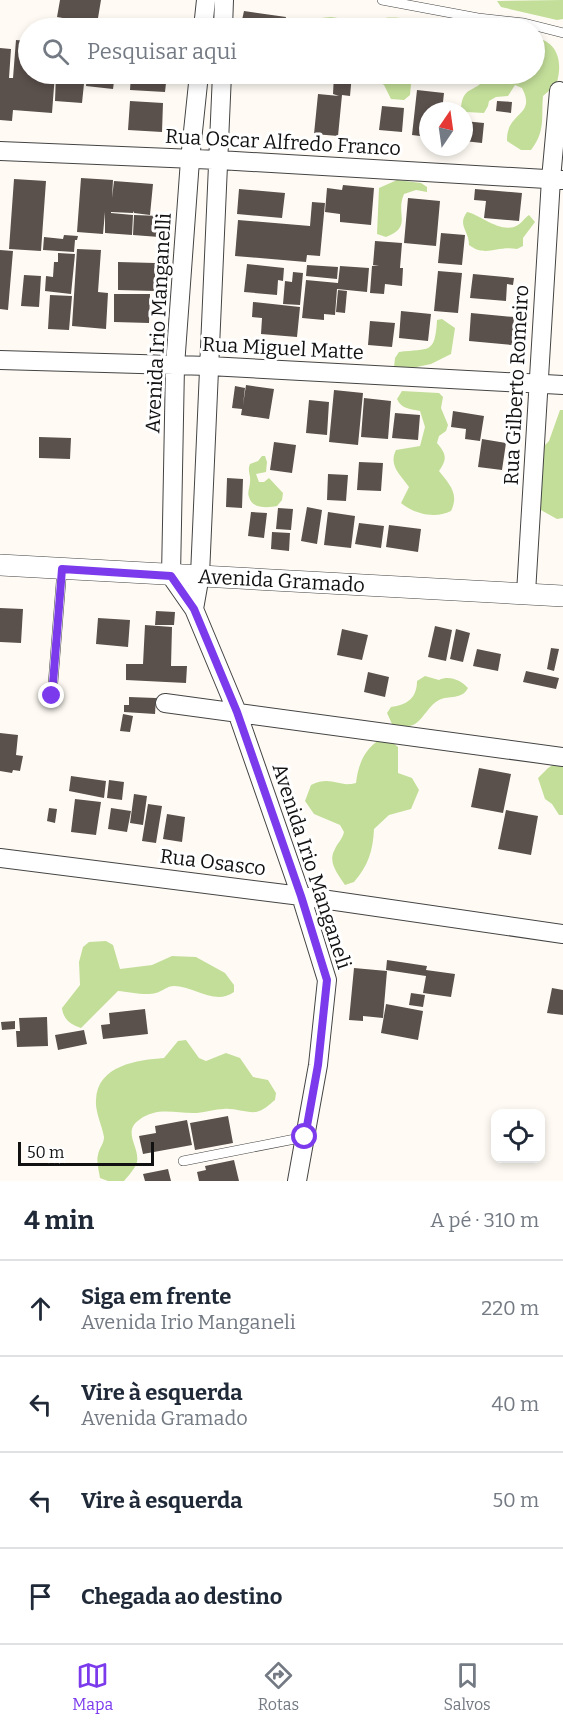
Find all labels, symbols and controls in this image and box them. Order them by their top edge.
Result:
search box [18,18,545,84]
icon: search [39,35,72,68]
text: Pesquisar aqui [87,38,237,65]
north arrow [419,102,473,156]
street label: Rua Oscar Alfredo Franco [165,124,401,160]
street label: Avenida Irio Manganelli [140,212,176,434]
street label: Rua Gilberto Romeiro [499,284,533,486]
street label: Rua Miguel Matte [202,332,364,364]
street label: Avenida Gramado [198,564,366,597]
route end [38,682,64,708]
street label: Avenida Irio Manganeli [267,760,357,972]
street label: Rua Osasco [159,844,267,880]
map controls [491,1109,545,1163]
button: locate [491,1109,545,1163]
route start [291,1123,317,1149]
scale bar [18,1139,154,1166]
text: 50 m [27,1143,64,1162]
text: 4 min [24,1205,94,1236]
text: A pé · 310 m [430,1208,539,1232]
text: Siga em frente [81,1283,231,1310]
icon: ahead [24,1292,57,1325]
text: 220 m [481,1296,539,1320]
text: Avenida Irio Manganeli [81,1310,296,1334]
text: Vire à esquerda [81,1379,242,1406]
icon: left [24,1388,57,1421]
text: 40 m [491,1392,539,1416]
text: Avenida Gramado [81,1406,248,1430]
icon: left [24,1484,57,1517]
text: Vire à esquerda [81,1487,242,1514]
text: 50 m [492,1488,539,1512]
icon: arrive [24,1580,57,1613]
text: Chegada ao destino [81,1583,282,1610]
tab: Mapa [72,1659,113,1714]
tab: Rotas [258,1659,299,1714]
tab: Salvos [444,1659,491,1714]

